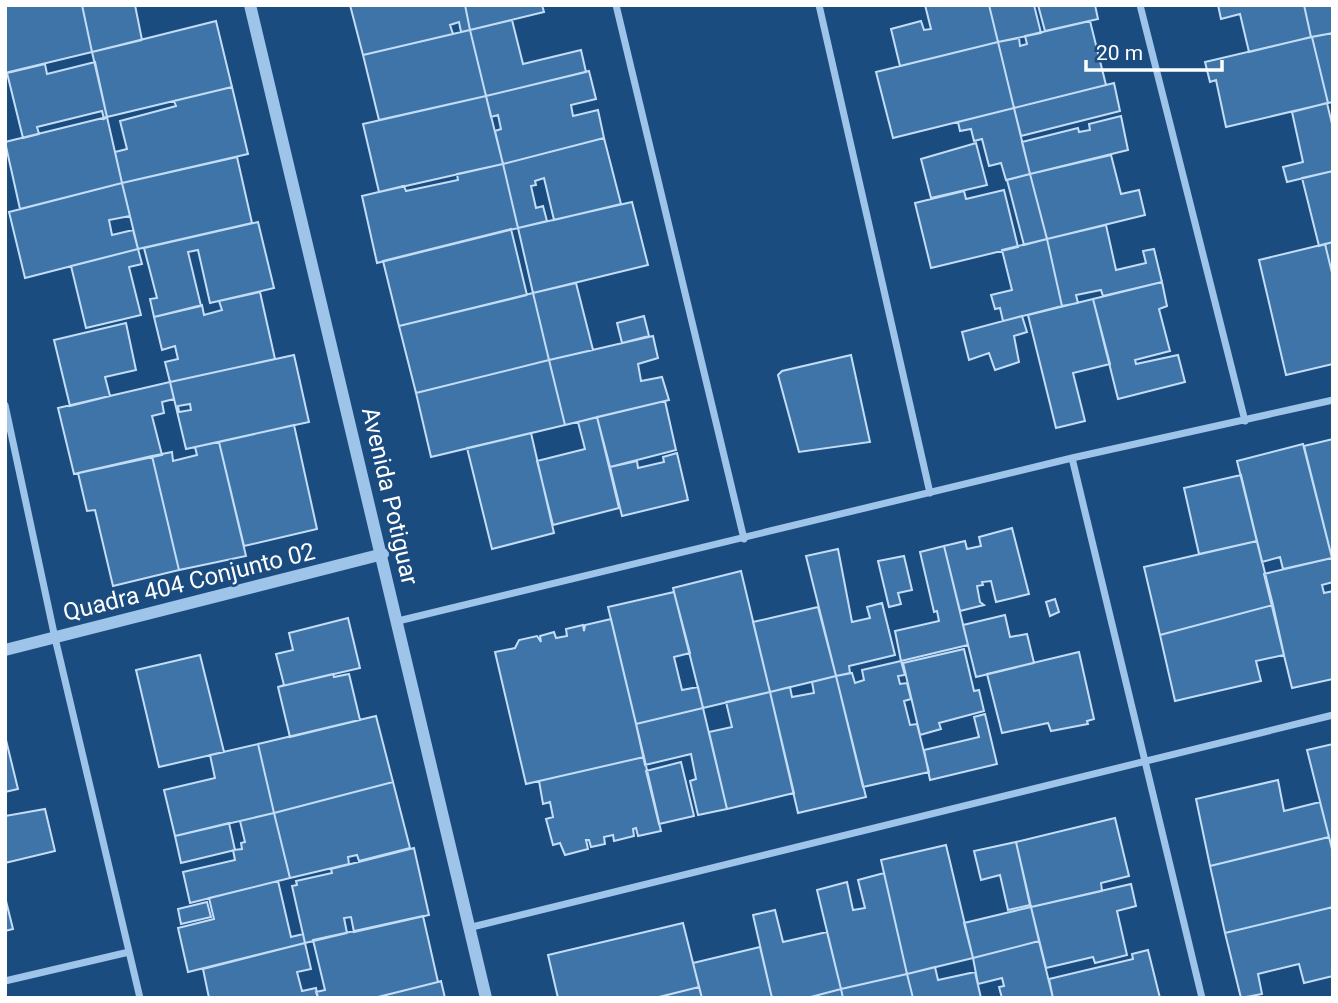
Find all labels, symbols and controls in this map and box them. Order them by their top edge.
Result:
scale bar [1086,28,1222,72]
text: 20 m [1096,41,1143,65]
street label: Avenida Potiguar [356,405,424,587]
street label: Quadra 404 Conjunto 02 [60,537,318,627]

